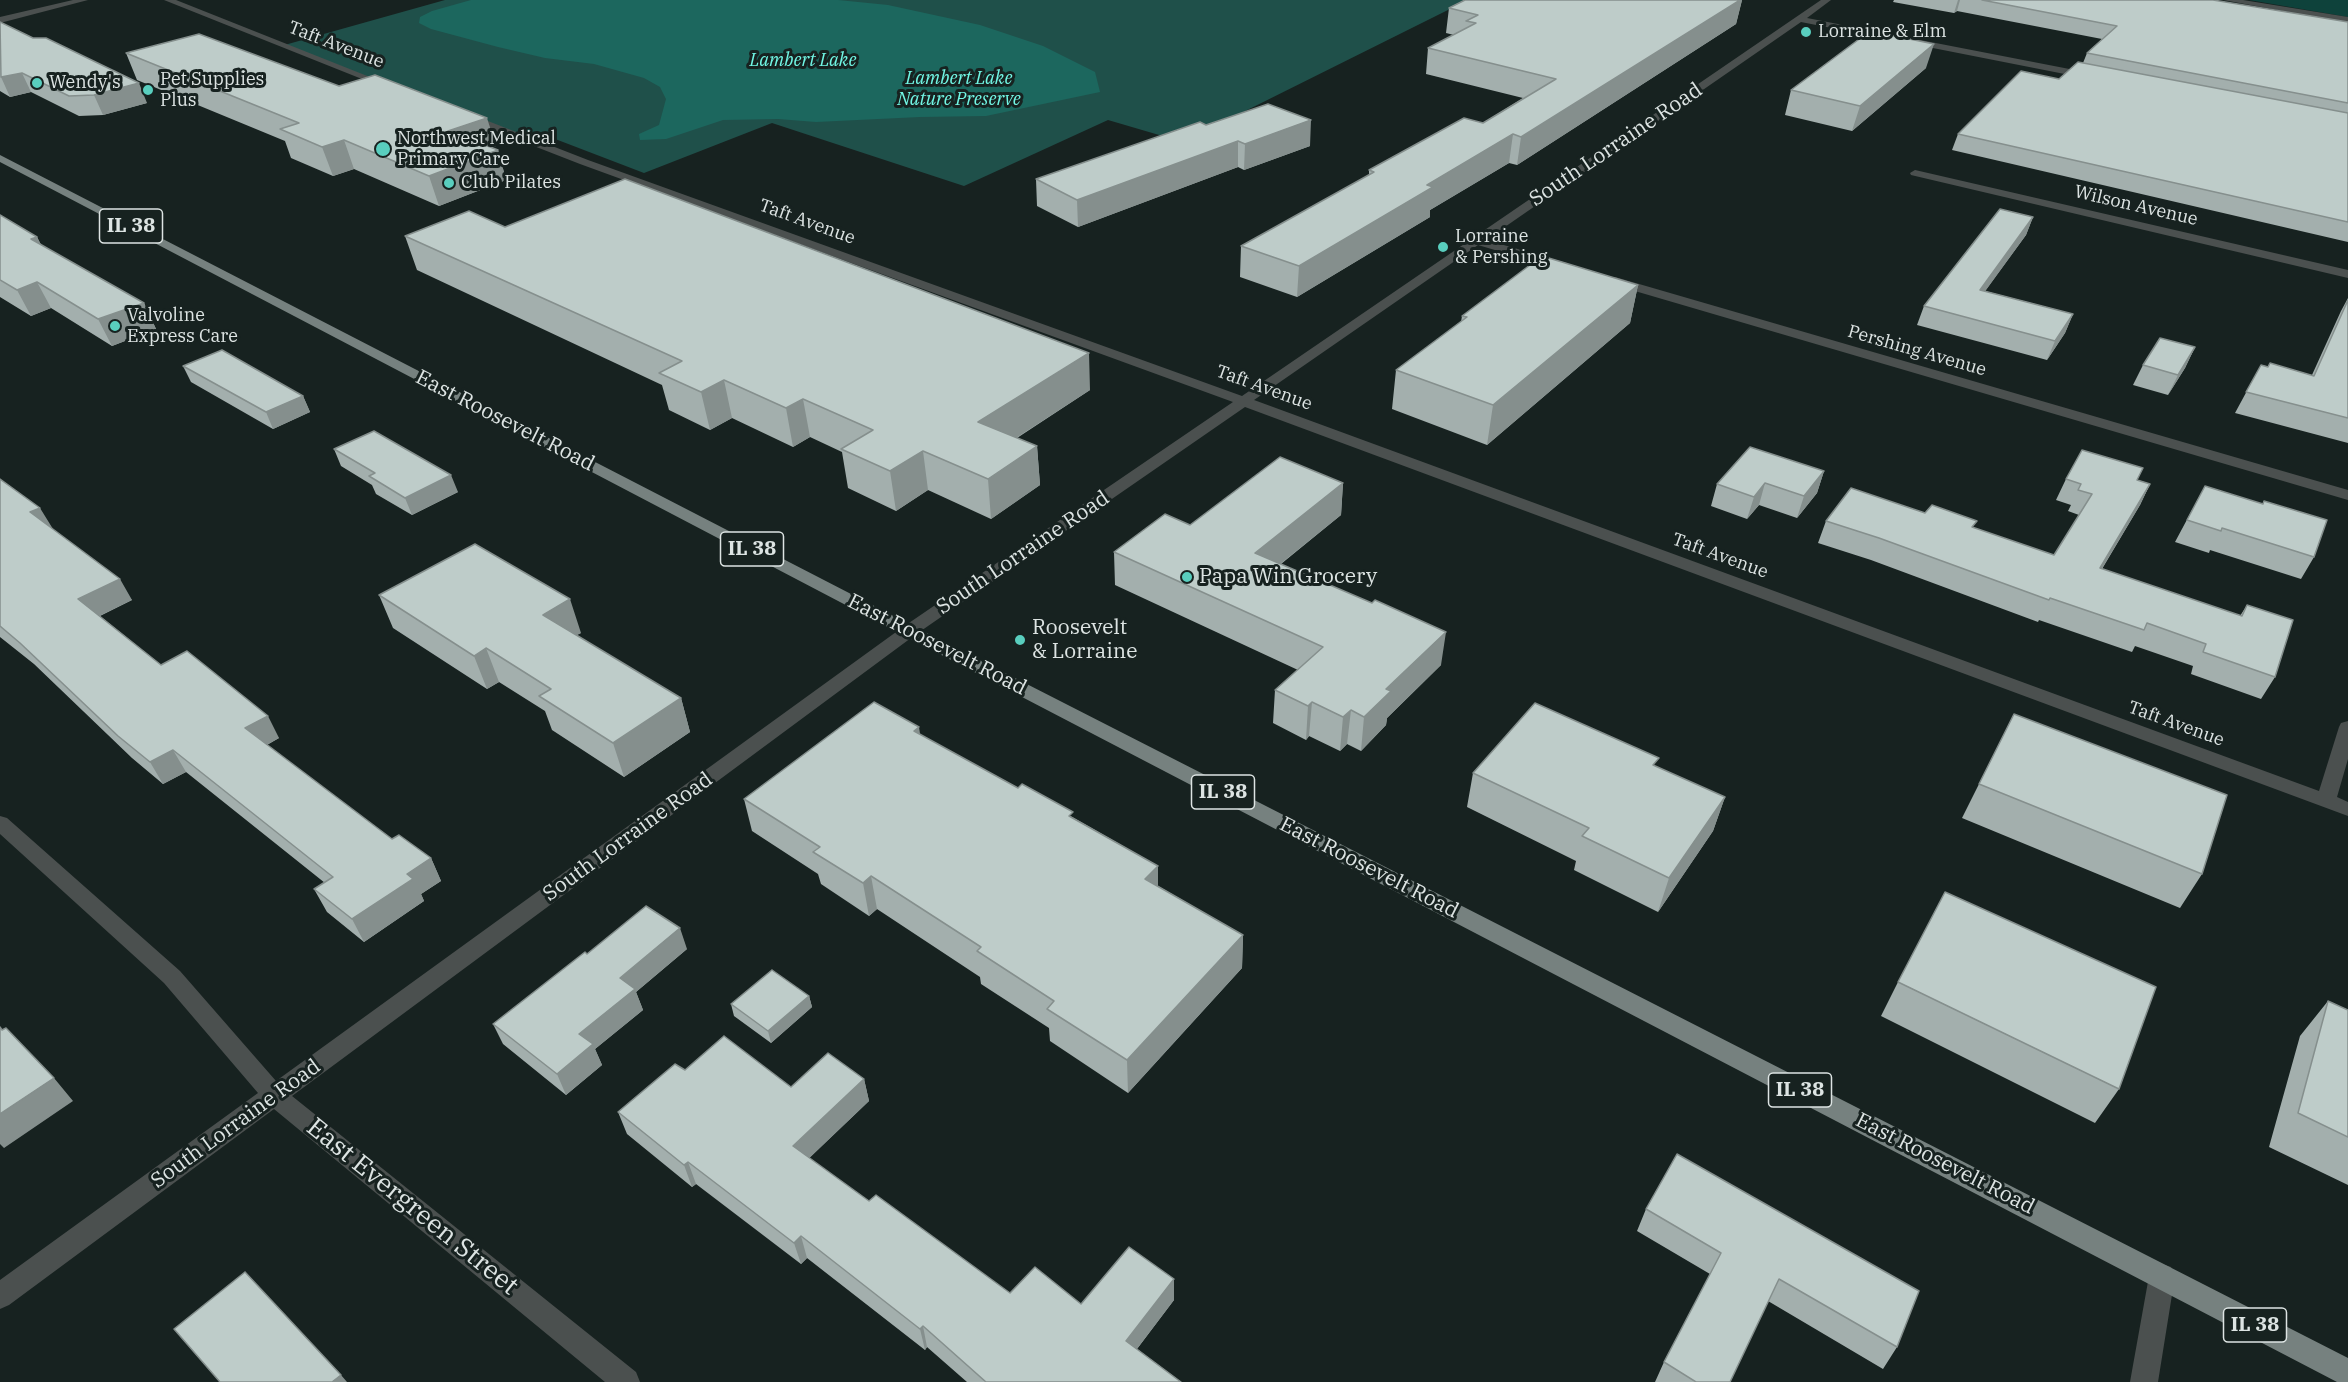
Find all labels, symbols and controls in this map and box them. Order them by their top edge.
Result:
street label: Taft Avenue [285,17,387,73]
place label: Lorraine & Elm [1818,21,1947,43]
marker: Lorraine & Elm [1799,25,1813,39]
water label: Lambert Lake [750,50,856,72]
park label: Lambert Lake Nature Preserve [897,68,1021,110]
place label: Pet Supplies Plus [160,69,264,112]
place label: Wendy's [49,72,121,94]
marker: Wendy's [30,76,44,90]
street label: South Lorraine Road [1525,78,1707,212]
marker: Pet Supplies Plus [141,83,155,97]
place label: Northwest Medical Primary Care [397,128,556,170]
marker: Northwest Medical Primary Care [374,140,392,158]
place label: Club Pilates [461,172,561,194]
marker: Club Pilates [442,176,456,190]
street label: Wilson Avenue [2072,181,2200,231]
street label: Taft Avenue [756,195,858,249]
road number: IL 38 [100,209,162,243]
place label: Lorraine & Pershing [1455,226,1547,268]
marker: Lorraine & Pershing [1436,240,1450,254]
place label: Valvoline Express Care [127,305,238,348]
marker: Valvoline Express Care [108,319,122,333]
street label: Pershing Avenue [1845,321,1989,381]
street label: Taft Avenue [1213,361,1315,415]
street label: East Roosevelt Road [411,365,599,477]
street label: South Lorraine Road [932,486,1114,620]
street label: Taft Avenue [1669,529,1771,583]
road number: IL 38 [720,532,783,566]
place label: Papa Win Grocery [1199,564,1377,590]
marker: Papa Win Grocery [1180,570,1194,584]
street label: East Roosevelt Road [843,589,1031,701]
place label: Roosevelt & Lorraine [1032,615,1137,665]
marker: Roosevelt & Lorraine [1013,633,1027,647]
street label: Taft Avenue [2125,697,2227,751]
street label: South Lorraine Road [538,767,718,907]
road number: IL 38 [1192,775,1254,809]
street label: East Roosevelt Road [1275,812,1463,924]
street label: South Lorraine Road [146,1054,326,1194]
road number: IL 38 [1768,1073,1832,1107]
street label: East Roosevelt Road [1851,1108,2039,1220]
street label: East Evergreen Street [300,1112,524,1302]
road number: IL 38 [2224,1308,2286,1342]

